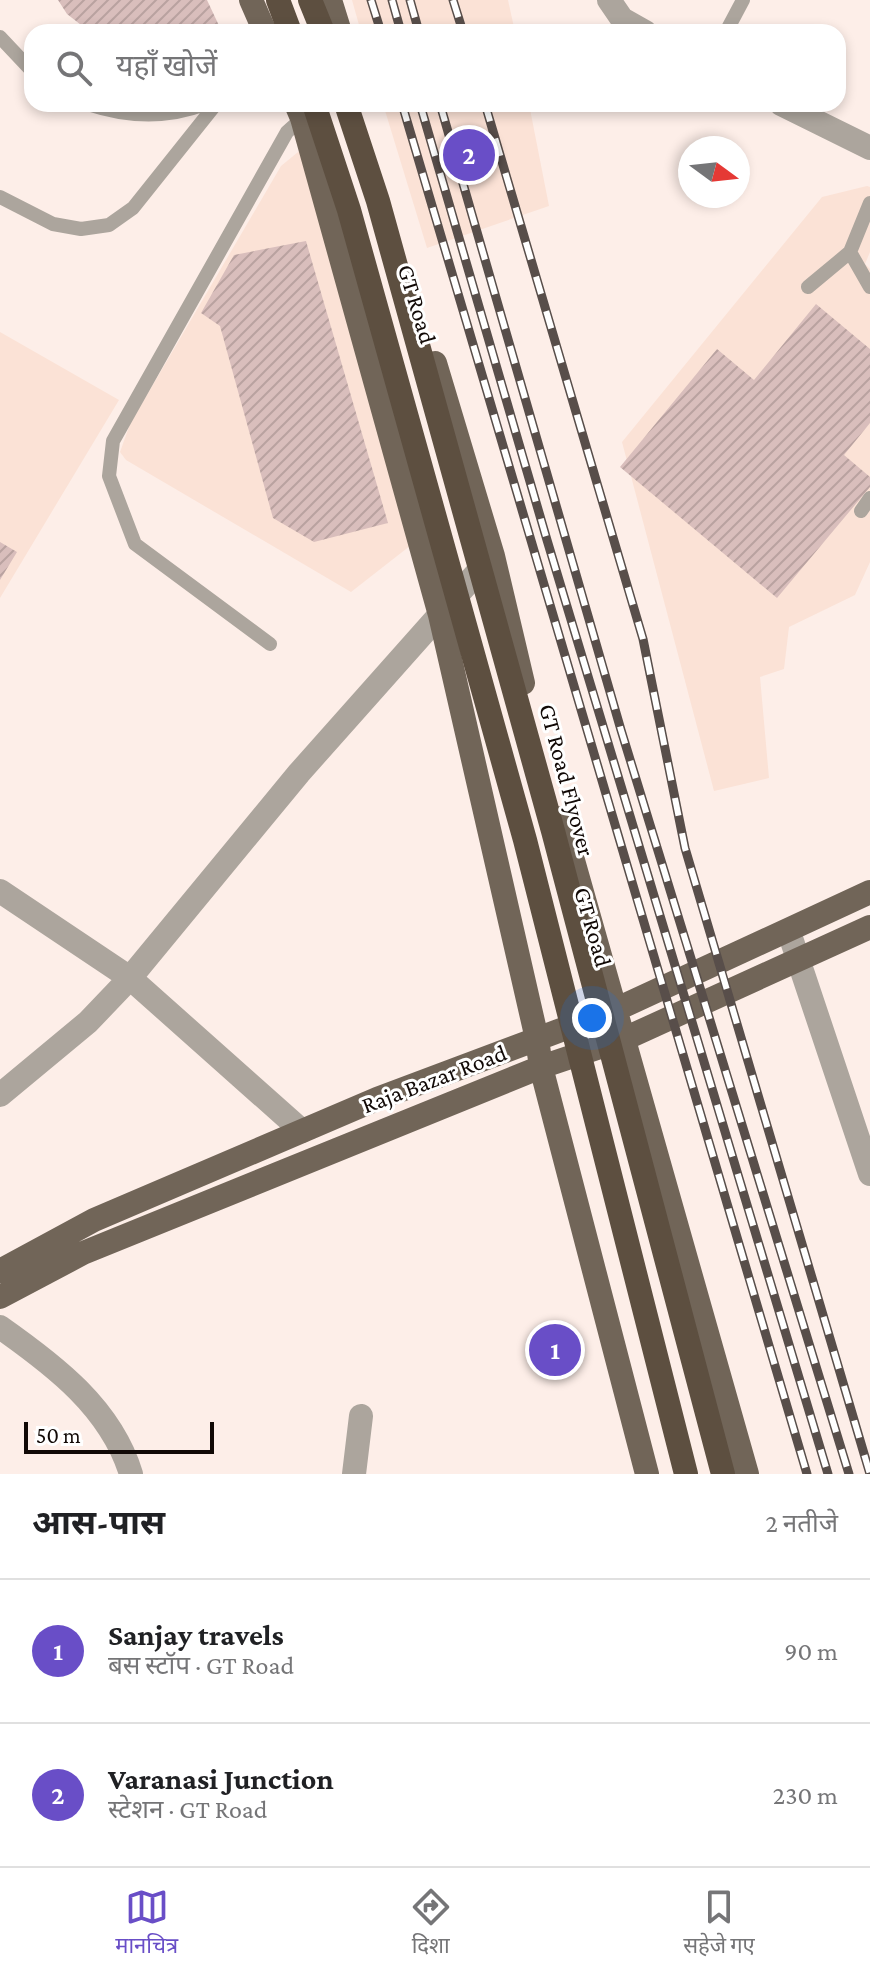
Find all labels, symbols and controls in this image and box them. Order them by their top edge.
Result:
search box [24,24,846,112]
icon: search [52,46,96,90]
text: यहाँ खोजें [116,49,217,82]
pin: 2 [443,125,495,185]
north arrow [678,136,750,208]
street label: GT Road [393,261,442,347]
street label: GT Road Flyover [534,701,601,859]
street label: GT Road [569,884,618,970]
your location [572,998,612,1038]
street label: Raja Bazar Road [358,1038,510,1119]
pin: 1 [529,1320,581,1380]
scale bar [24,1418,214,1454]
text: 50 m [36,1423,81,1448]
text: आस-पास [32,1504,165,1541]
text: 2 नतीजे [765,1509,838,1538]
text: Sanjay travels [108,1618,284,1651]
text: 1 [53,1637,63,1666]
text: 90 m [784,1637,838,1666]
text: बस स्टॉप · GT Road [108,1651,294,1680]
text: Varanasi Junction [108,1762,334,1795]
text: 2 [51,1781,65,1810]
text: 230 m [773,1781,838,1810]
text: स्टेशन · GT Road [108,1795,268,1824]
tab: मानचित्र [115,1885,178,1962]
tab: दिशा [409,1885,453,1962]
tab: सहेजे गए [683,1885,755,1962]

